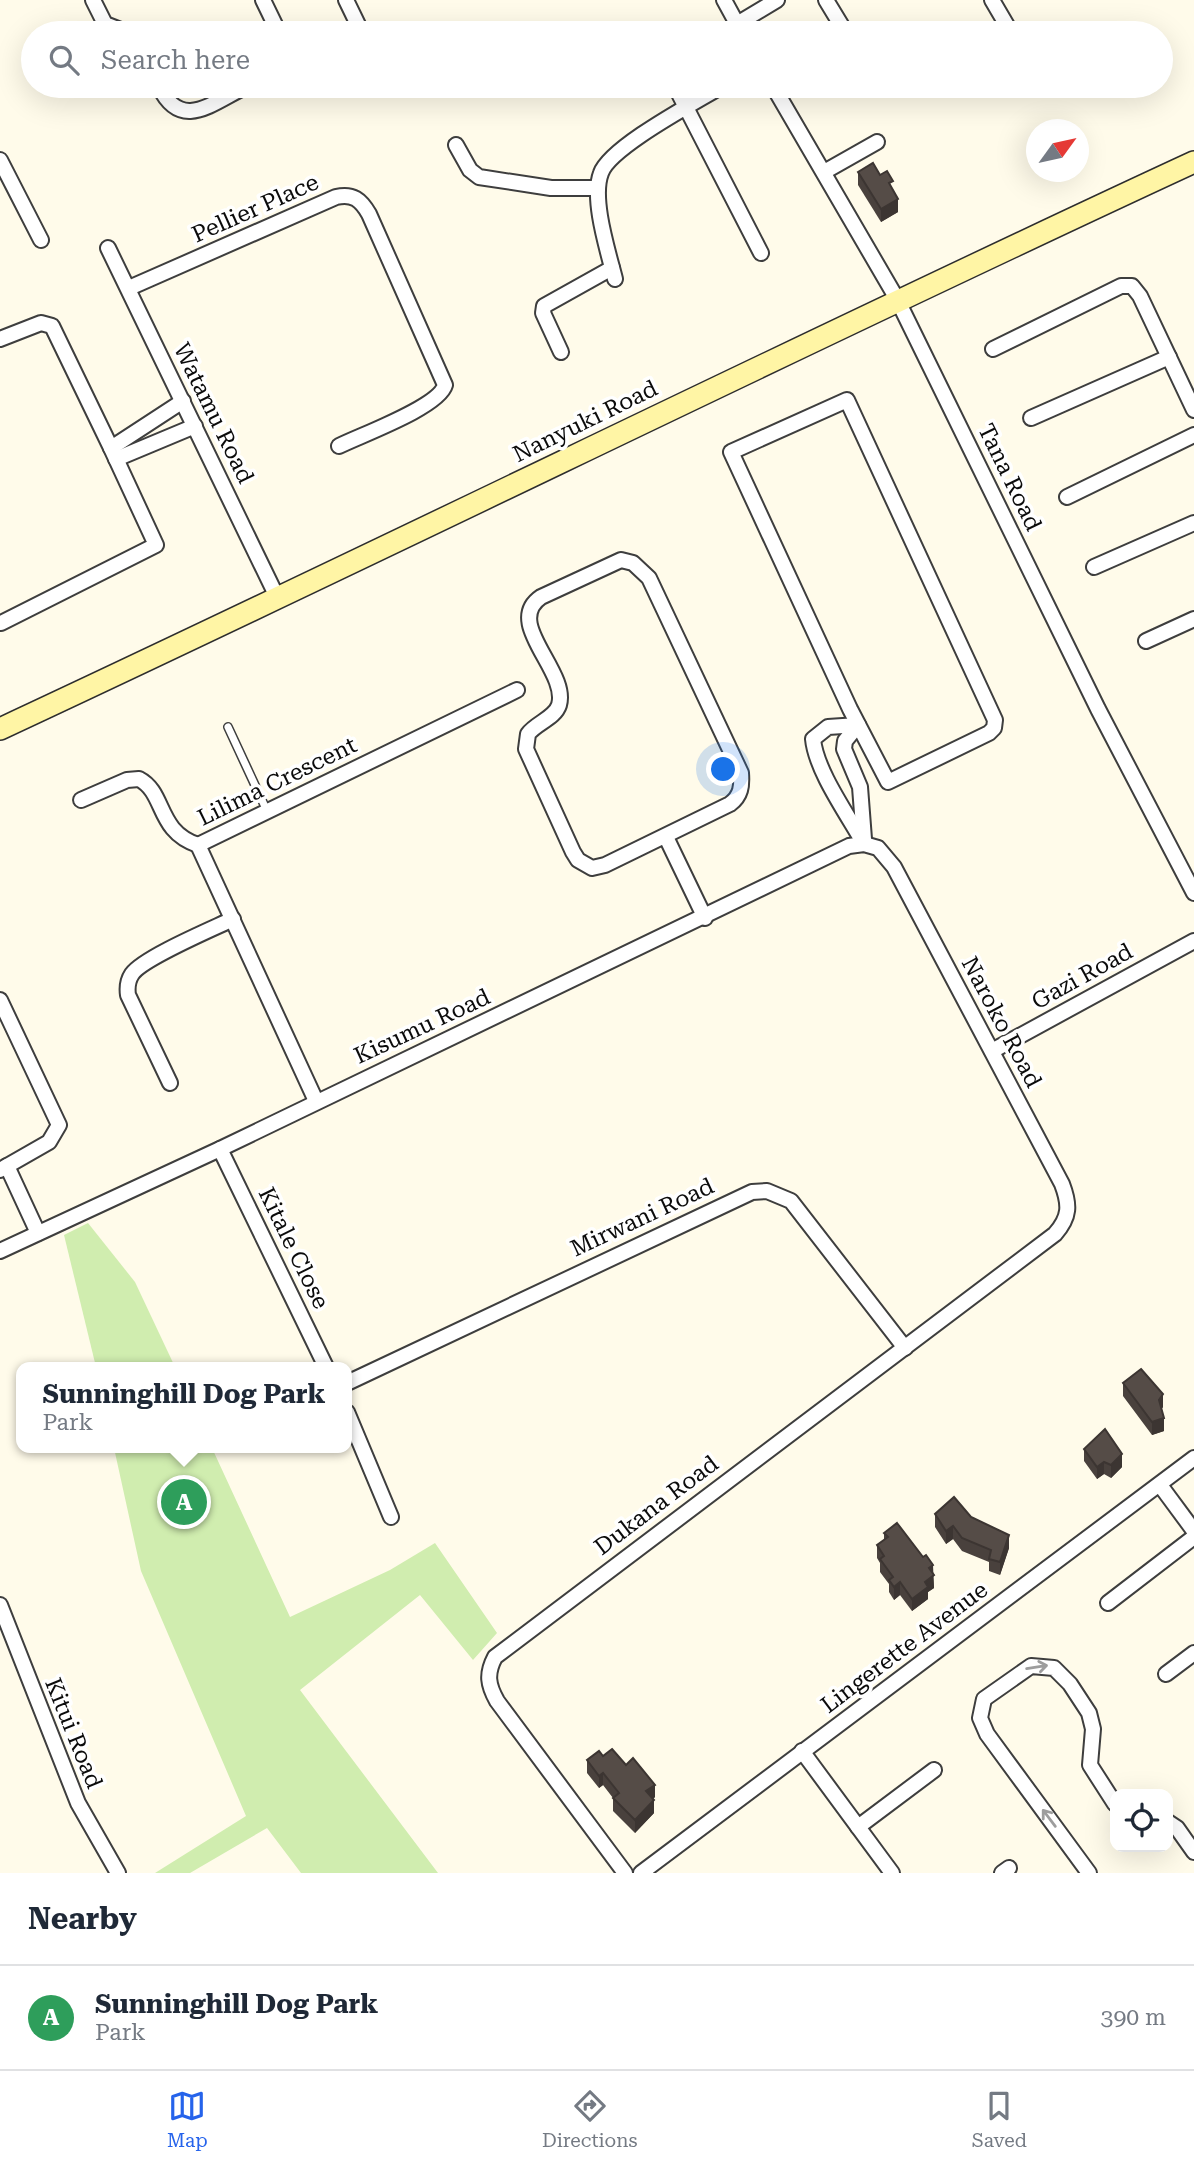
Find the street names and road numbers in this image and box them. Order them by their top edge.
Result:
street label: Pellier Place [188,169,323,248]
street label: Watamu Road [168,339,259,488]
street label: Nanyuki Road [508,375,662,468]
street label: Tana Road [972,419,1047,535]
street label: Lilima Crescent [193,731,361,832]
street label: Gazi Road [1027,938,1138,1015]
street label: Naroko Road [956,952,1047,1092]
street label: Kisumu Road [350,983,495,1070]
street label: Mirwani Road [566,1172,718,1262]
street label: Kitale Close [253,1183,335,1313]
street label: Dukana Road [589,1450,724,1561]
street label: Lingerette Avenue [816,1576,993,1719]
street label: Kitui Road [39,1674,108,1793]

